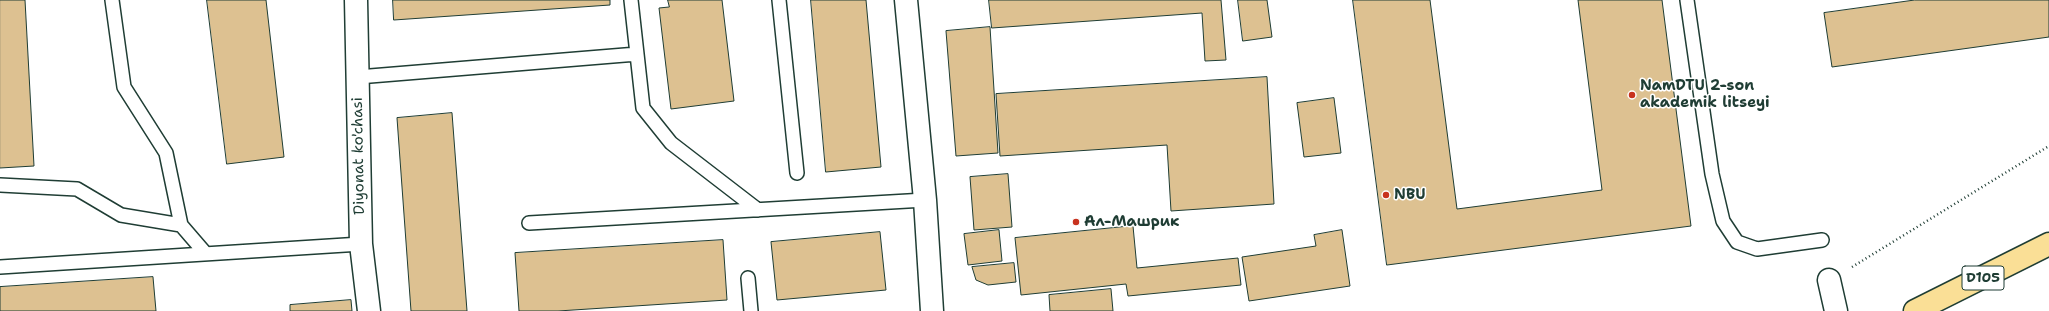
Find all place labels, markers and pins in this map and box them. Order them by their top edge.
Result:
place label: NamDTU 2-son akademik litseyi [1640,77,1770,112]
marker: NamDTU 2-son akademik litseyi [1627,90,1637,100]
place label: NBU [1394,186,1426,204]
marker: NBU [1381,190,1391,200]
place label: Ал-Машрик [1084,213,1179,231]
marker: Ал-Машрик [1071,217,1081,227]

